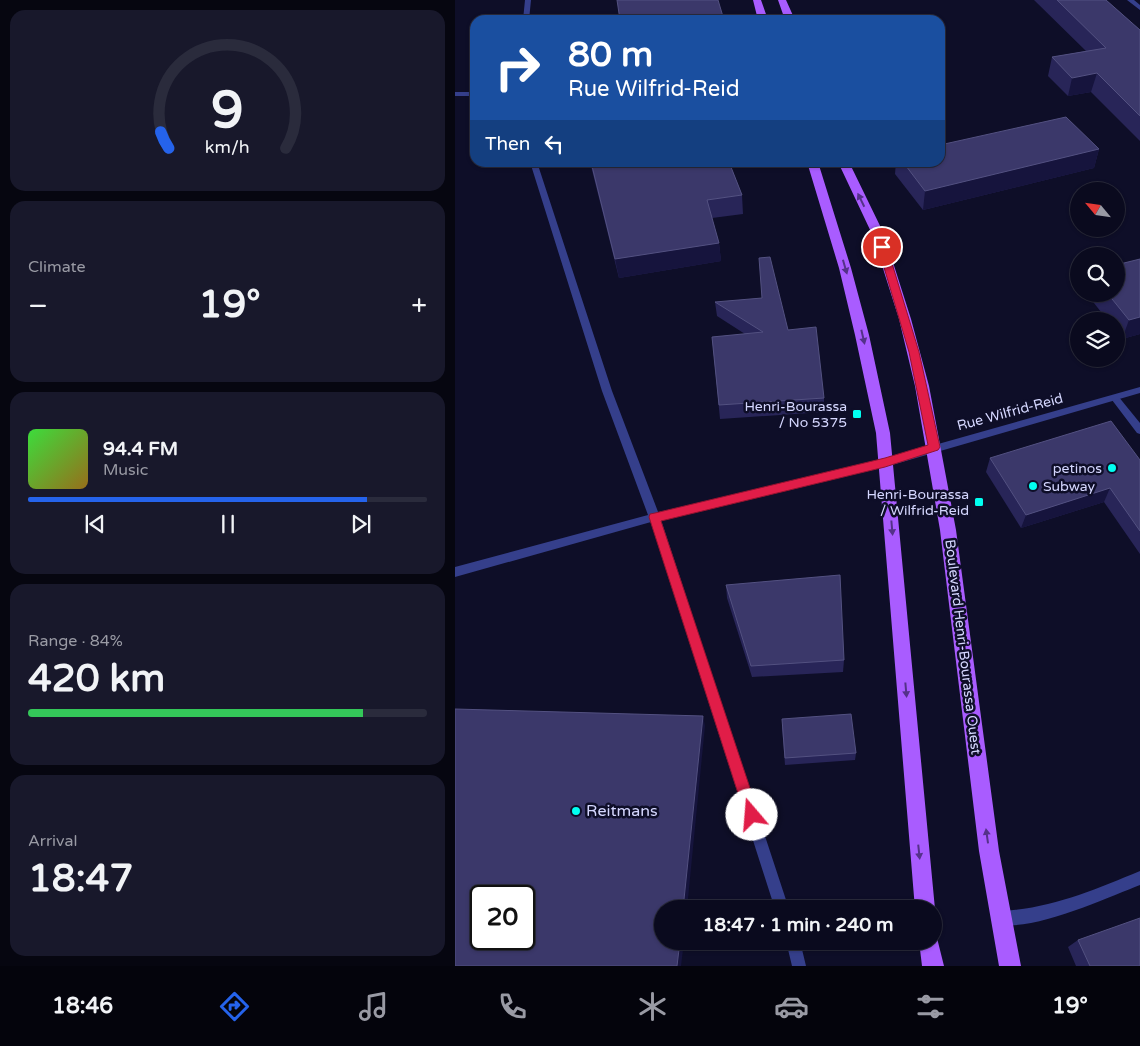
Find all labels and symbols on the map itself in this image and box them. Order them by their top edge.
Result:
north arrow [1070,182,1125,238]
one-way arrow [857,193,865,207]
pin [861,226,903,268]
one-way arrow [841,259,849,274]
one-way arrow [859,329,867,344]
street label: Rue Wilfrid-Reid [955,390,1065,434]
place label: Henri-Bourassa / No 5375 [744,398,847,431]
marker: Henri-Bourassa / No 5375 [851,408,863,420]
place label: petinos [1053,460,1102,477]
marker: petinos [1106,462,1118,474]
place label: Subway [1043,478,1096,495]
marker: Subway [1027,480,1039,492]
place label: Henri-Bourassa / Wilfrid-Reid [866,486,969,519]
marker: Henri-Bourassa / Wilfrid-Reid [973,496,985,508]
one-way arrow [888,521,896,537]
street label: Boulevard Henri-Bourassa Ouest [941,538,985,756]
one-way arrow [902,683,910,699]
position arrow [725,788,777,840]
place label: Reitmans [586,801,658,821]
marker: Reitmans [570,805,582,817]
one-way arrow [983,828,991,844]
one-way arrow [916,845,924,861]
speed limit sign: 20 [470,885,535,950]

